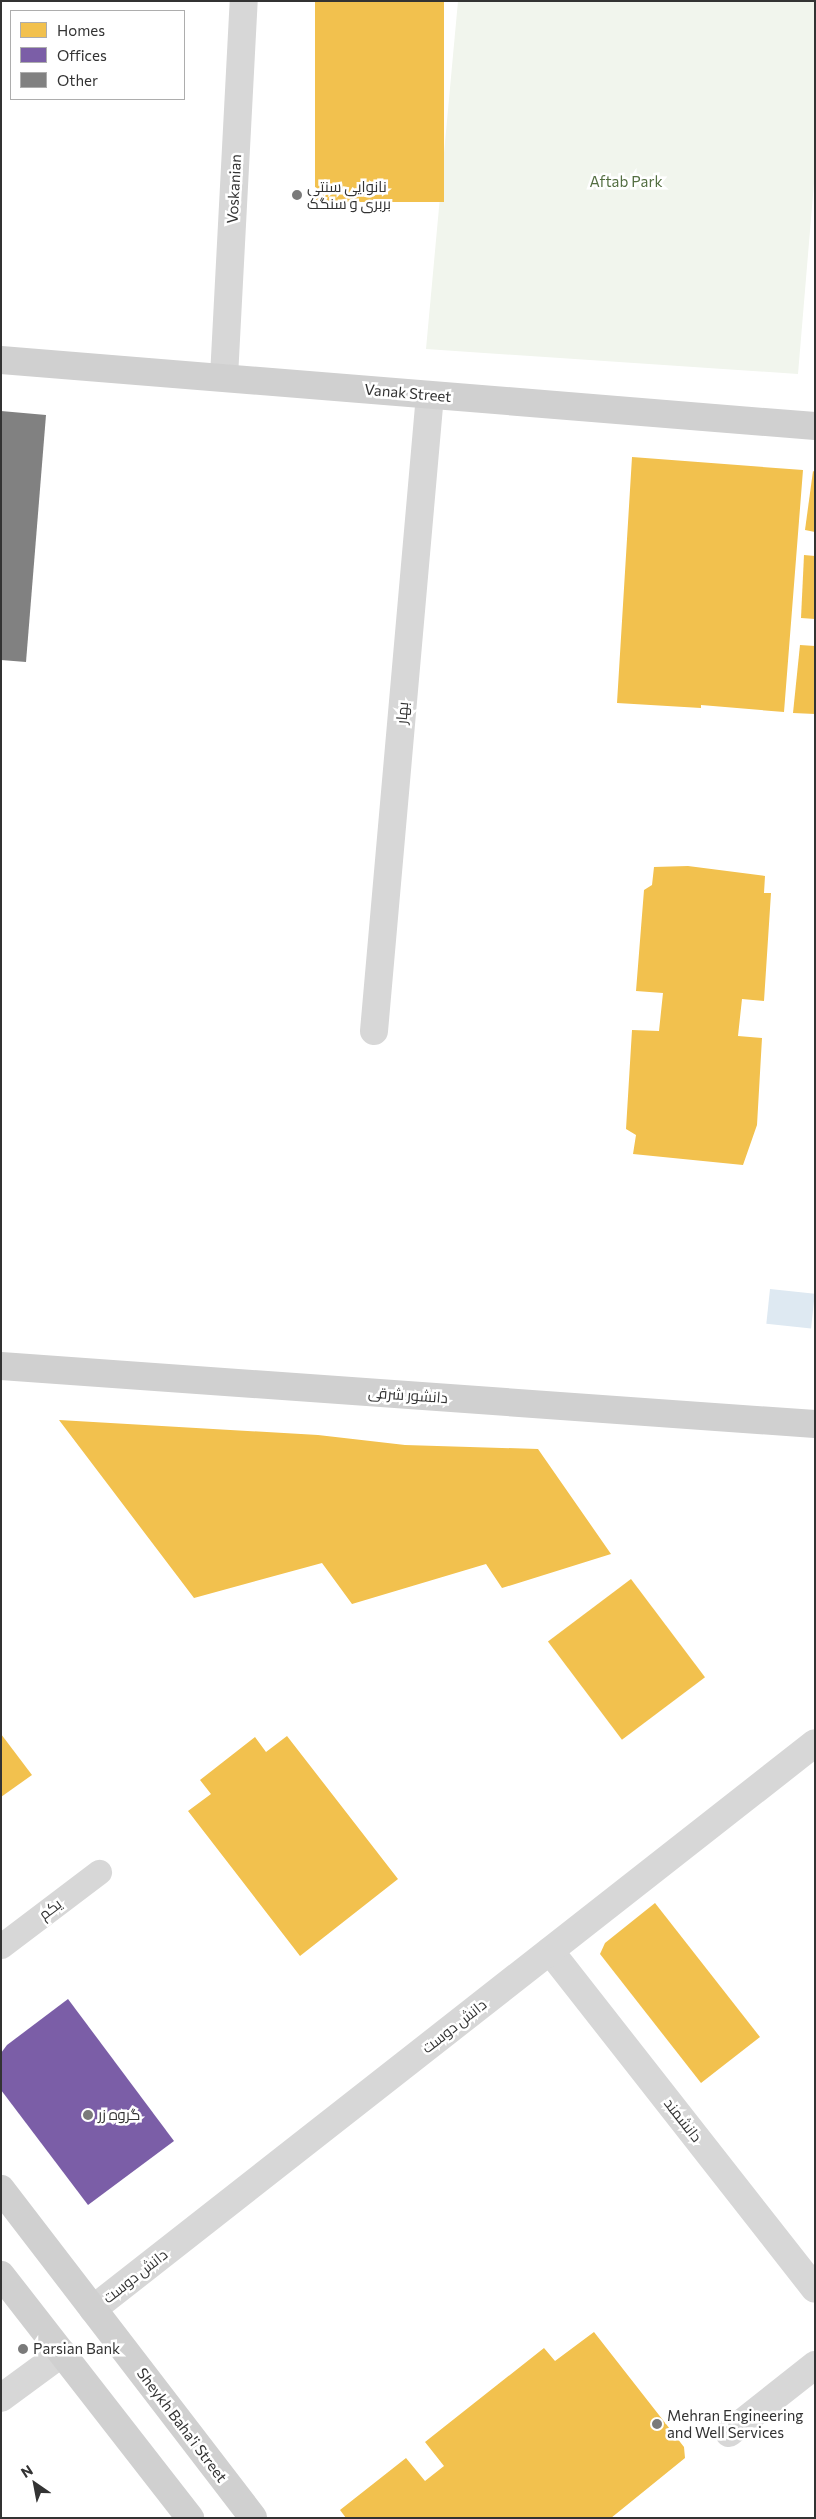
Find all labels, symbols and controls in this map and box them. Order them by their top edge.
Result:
legend [10,10,185,100]
text: Homes [57,21,105,39]
text: Offices [57,46,107,64]
text: Other [57,71,98,89]
street label: Voskanian [223,154,245,224]
park label: Aftab Park [589,173,663,191]
place label: نانوایی سنتی بربری و سنگک [307,177,391,212]
marker: نانوایی سنتی بربری و سنگک [291,189,303,201]
street label: Vanak Street [364,380,452,406]
street label: بهار [392,701,412,725]
street label: دانشور شرقی [368,1383,448,1407]
street label: یکم [35,1895,65,1923]
street label: دانش دوست [418,1995,490,2057]
street label: دانشمند [660,2094,706,2146]
place label: گروه زر [98,2106,140,2124]
marker: گروه زر [82,2109,94,2121]
street label: دانش دوست [99,2245,171,2307]
place label: Parsian Bank [33,2340,120,2358]
marker: Parsian Bank [17,2343,29,2355]
street label: Sheykh Baha'i Street [133,2364,231,2486]
place label: Mehran Engineering and Well Services [667,2406,803,2441]
marker: Mehran Engineering and Well Services [651,2418,663,2430]
north arrow [10,2459,60,2509]
text: N [18,2461,36,2481]

